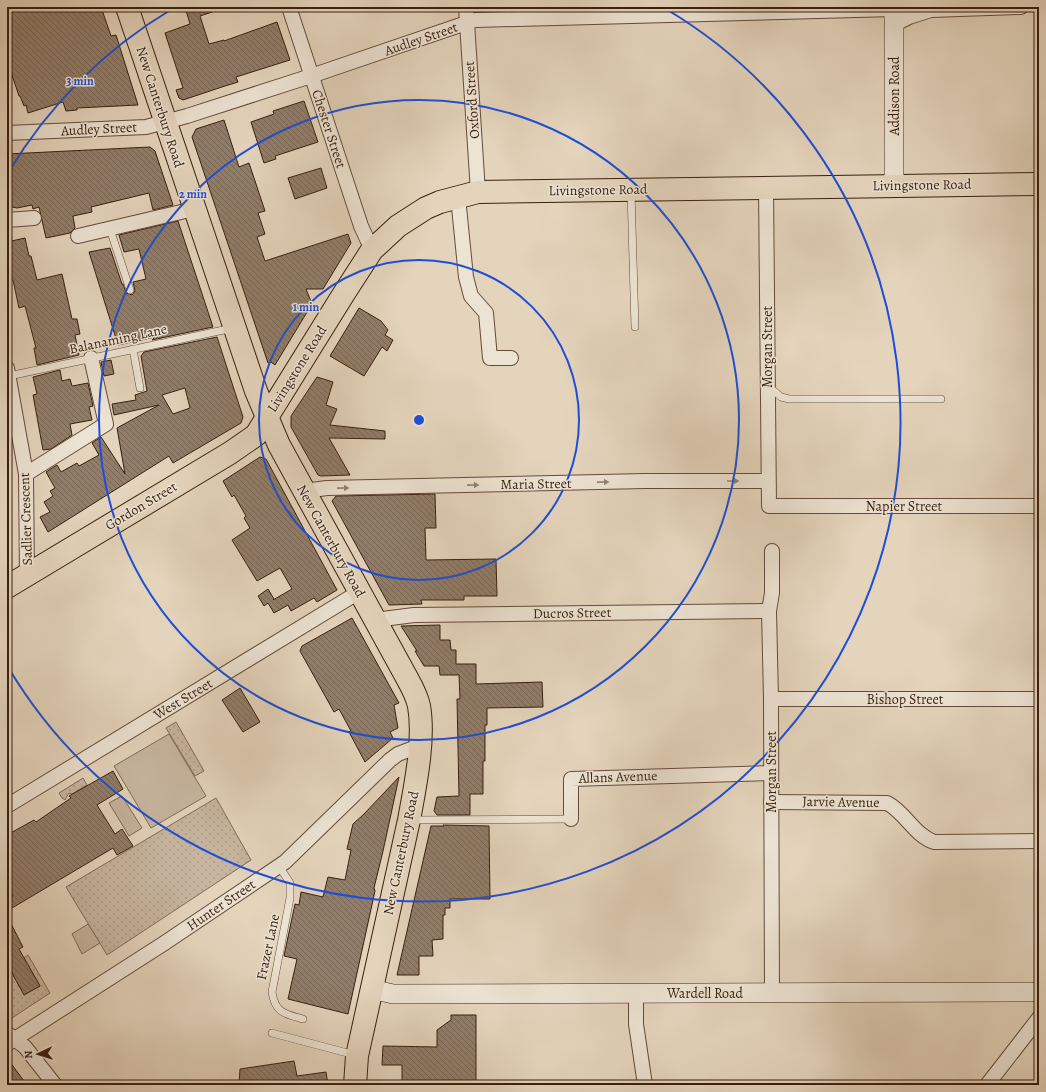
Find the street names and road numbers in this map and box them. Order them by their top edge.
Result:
street label: Audley Street [381,18,460,61]
street label: New Canterbury Road [131,44,189,170]
street label: Addison Road [885,56,904,137]
street label: Oxford Street [460,60,484,139]
street label: Chester Street [307,87,351,171]
street label: Audley Street [59,118,138,141]
street label: Livingstone Road [872,175,972,195]
street label: Livingstone Road [548,180,648,200]
street label: Morgan Street [758,306,777,388]
street label: Balanaming Lane [67,319,169,359]
street label: Livingstone Road [263,322,332,416]
street label: Sadlier Crescent [15,472,37,566]
street label: Maria Street [500,474,572,494]
street label: Gordon Street [102,477,181,535]
street label: New Canterbury Road [292,481,370,601]
street label: Napier Street [866,497,943,516]
street label: Ducros Street [533,603,612,623]
street label: West Street [149,674,216,725]
street label: Bishop Street [867,690,944,709]
street label: Morgan Street [762,731,781,813]
street label: Allans Avenue [577,766,658,788]
street label: New Canterbury Road [379,789,424,917]
street label: Jarvie Avenue [802,792,880,812]
street label: Hunter Street [183,875,259,935]
street label: Frazer Lane [252,912,284,982]
street label: Wardell Road [666,984,744,1003]

